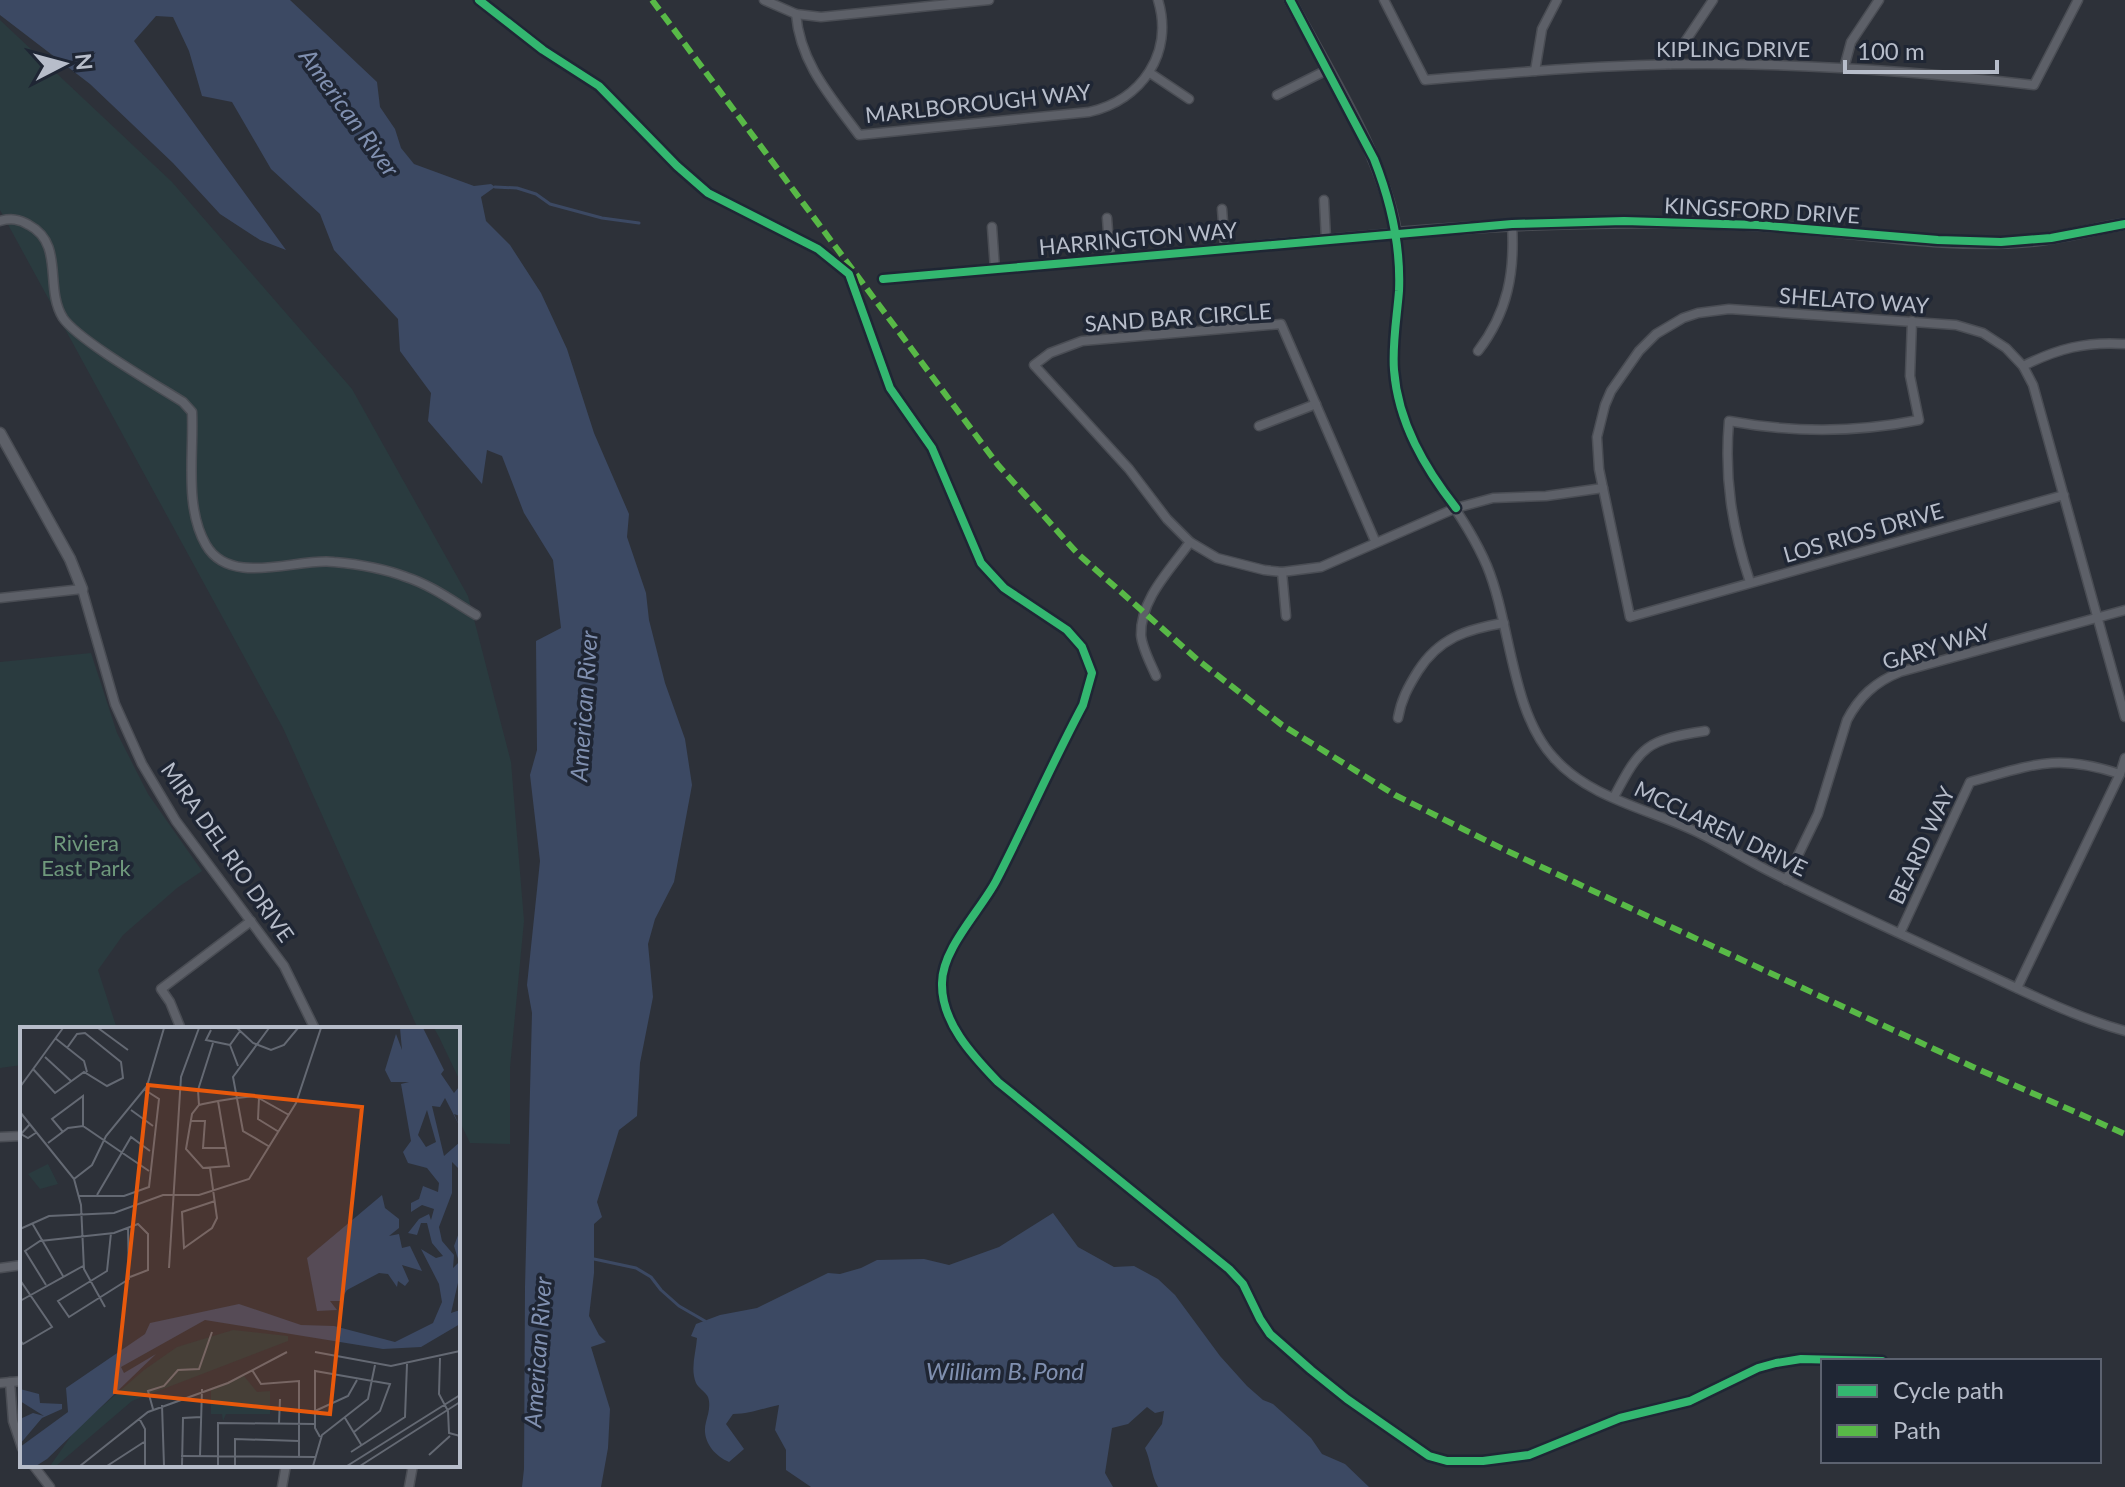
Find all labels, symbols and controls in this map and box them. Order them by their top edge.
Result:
north arrow [24,24,104,104]
scale bar [1845,24,1997,74]
street label: KIPLING DRIVE [1656,35,1810,62]
text: 100 m [1857,36,1925,65]
water label: American River [293,42,407,182]
text: N [70,52,99,72]
street label: MARLBOROUGH WAY [864,78,1092,128]
street label: KINGSFORD DRIVE [1663,191,1861,229]
street label: HARRINGTON WAY [1038,216,1239,260]
street label: SHELATO WAY [1778,281,1930,319]
street label: SAND BAR CIRCLE [1084,297,1272,337]
street label: LOS RIOS DRIVE [1780,496,1946,568]
street label: GARY WAY [1879,617,1993,675]
water label: American River [563,629,603,783]
street label: MIRA DEL RIO DRIVE [156,757,300,947]
street label: MCCLAREN DRIVE [1630,774,1812,882]
street label: BEARD WAY [1882,782,1960,908]
park label: Riviera East Park [41,829,132,881]
inset map [20,1027,460,1467]
water label: American River [517,1275,557,1429]
water label: William B. Pond [926,1356,1084,1385]
legend [1821,1359,2101,1463]
text: Cycle path [1893,1375,2004,1404]
text: Path [1893,1415,1941,1444]

